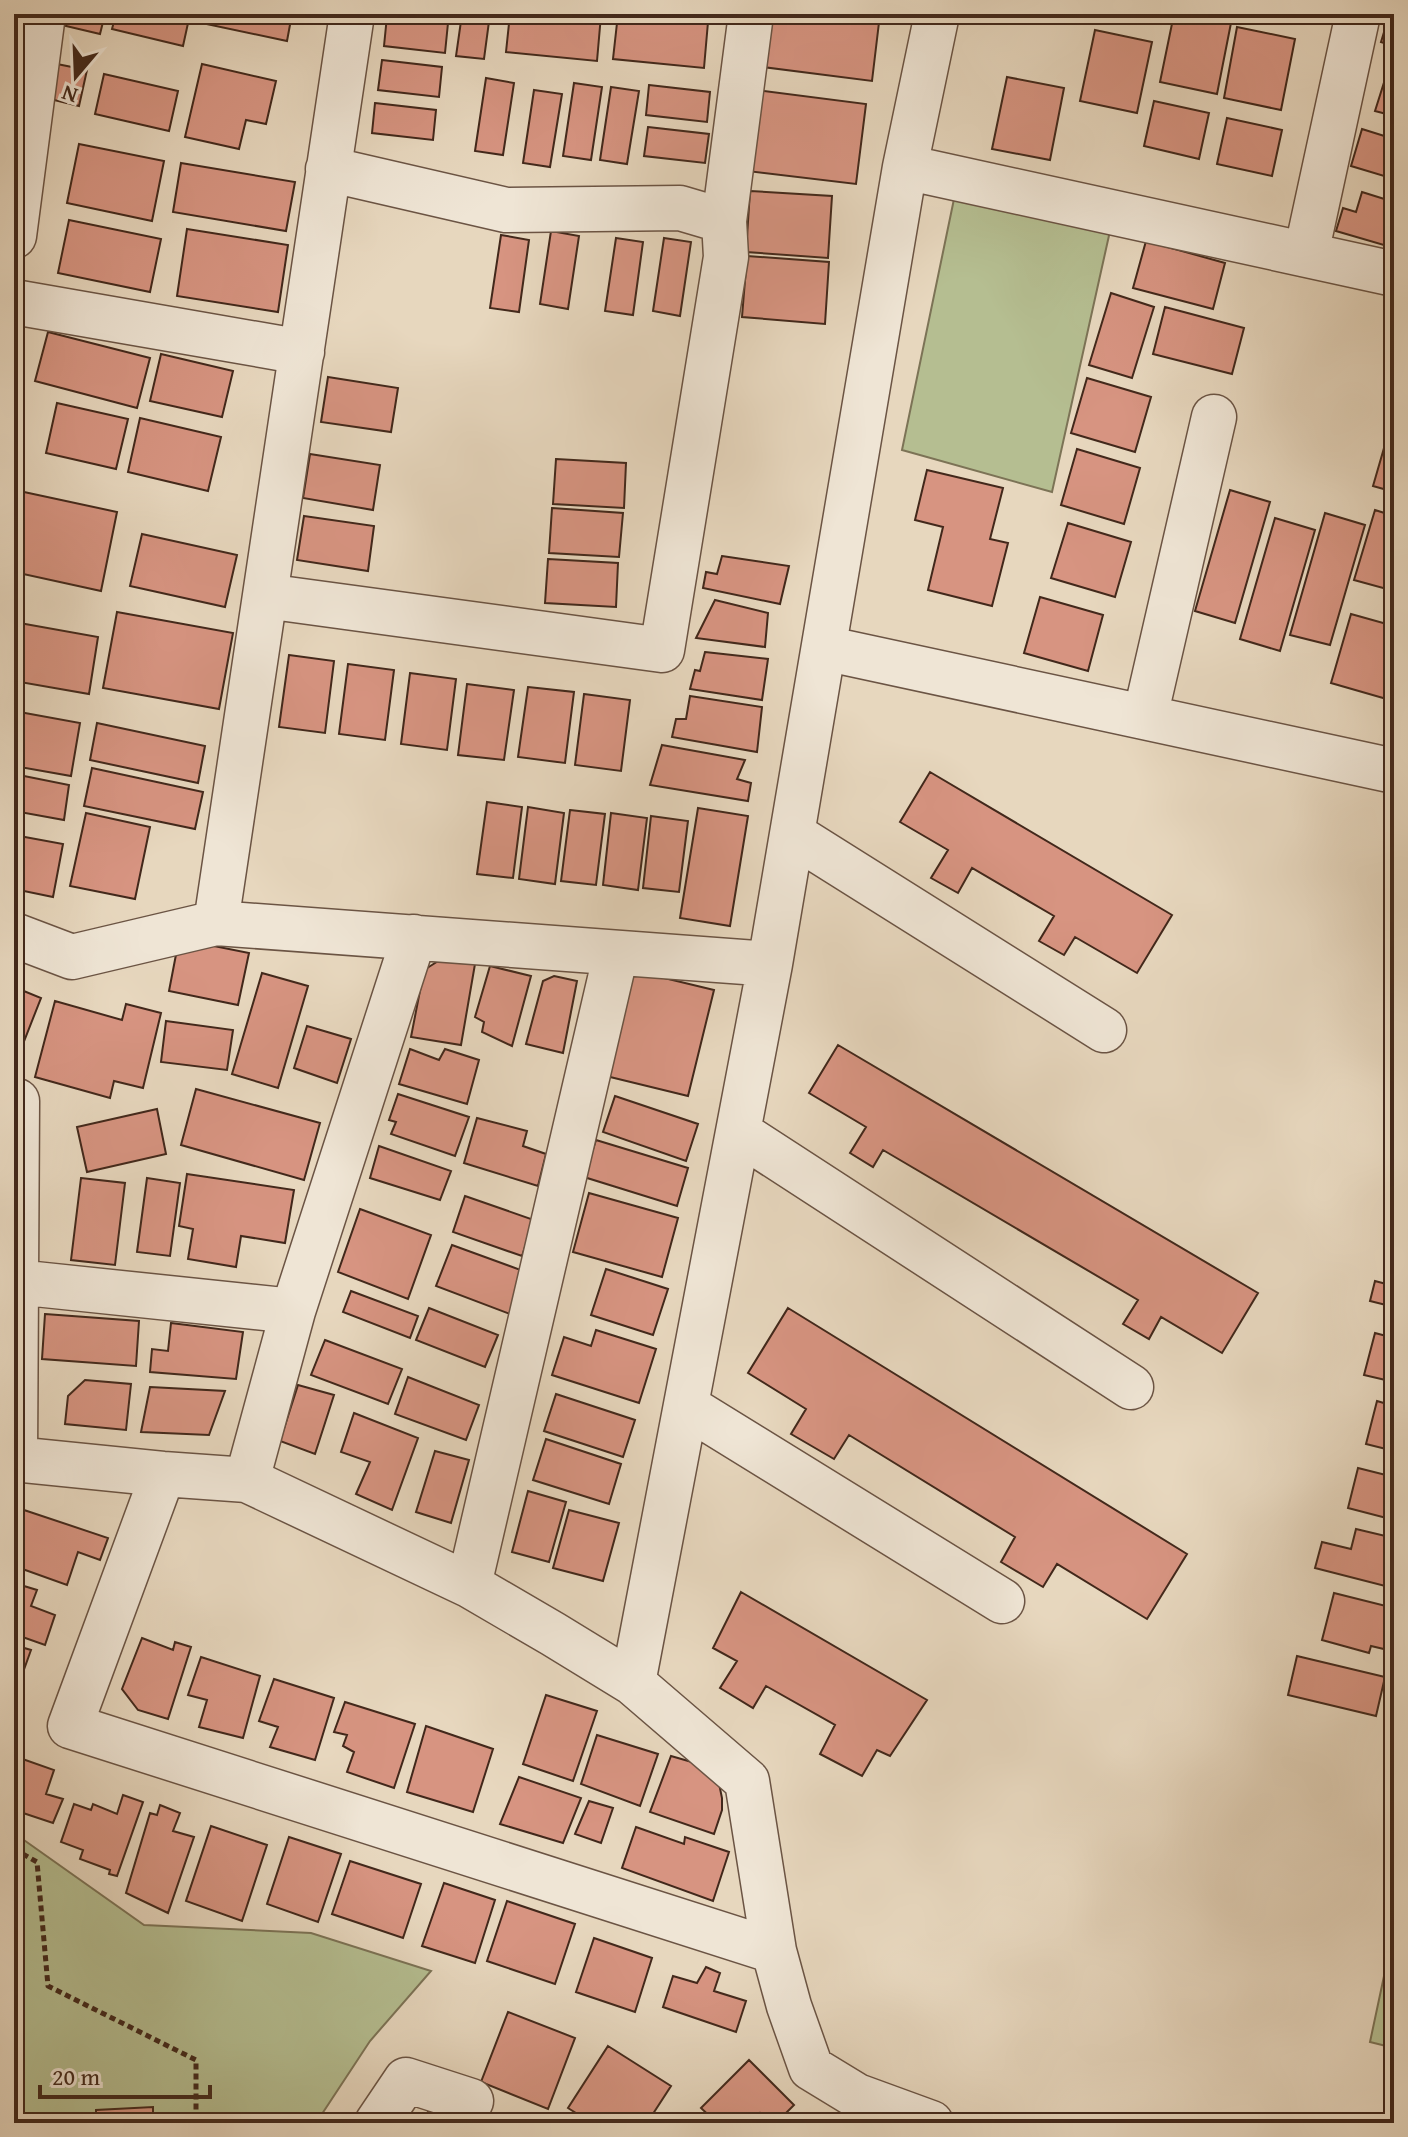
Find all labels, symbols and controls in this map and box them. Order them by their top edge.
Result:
north arrow [36,36,116,116]
text: N [57,77,82,112]
scale bar [40,2049,210,2099]
text: 20 m [52,2059,100,2094]

